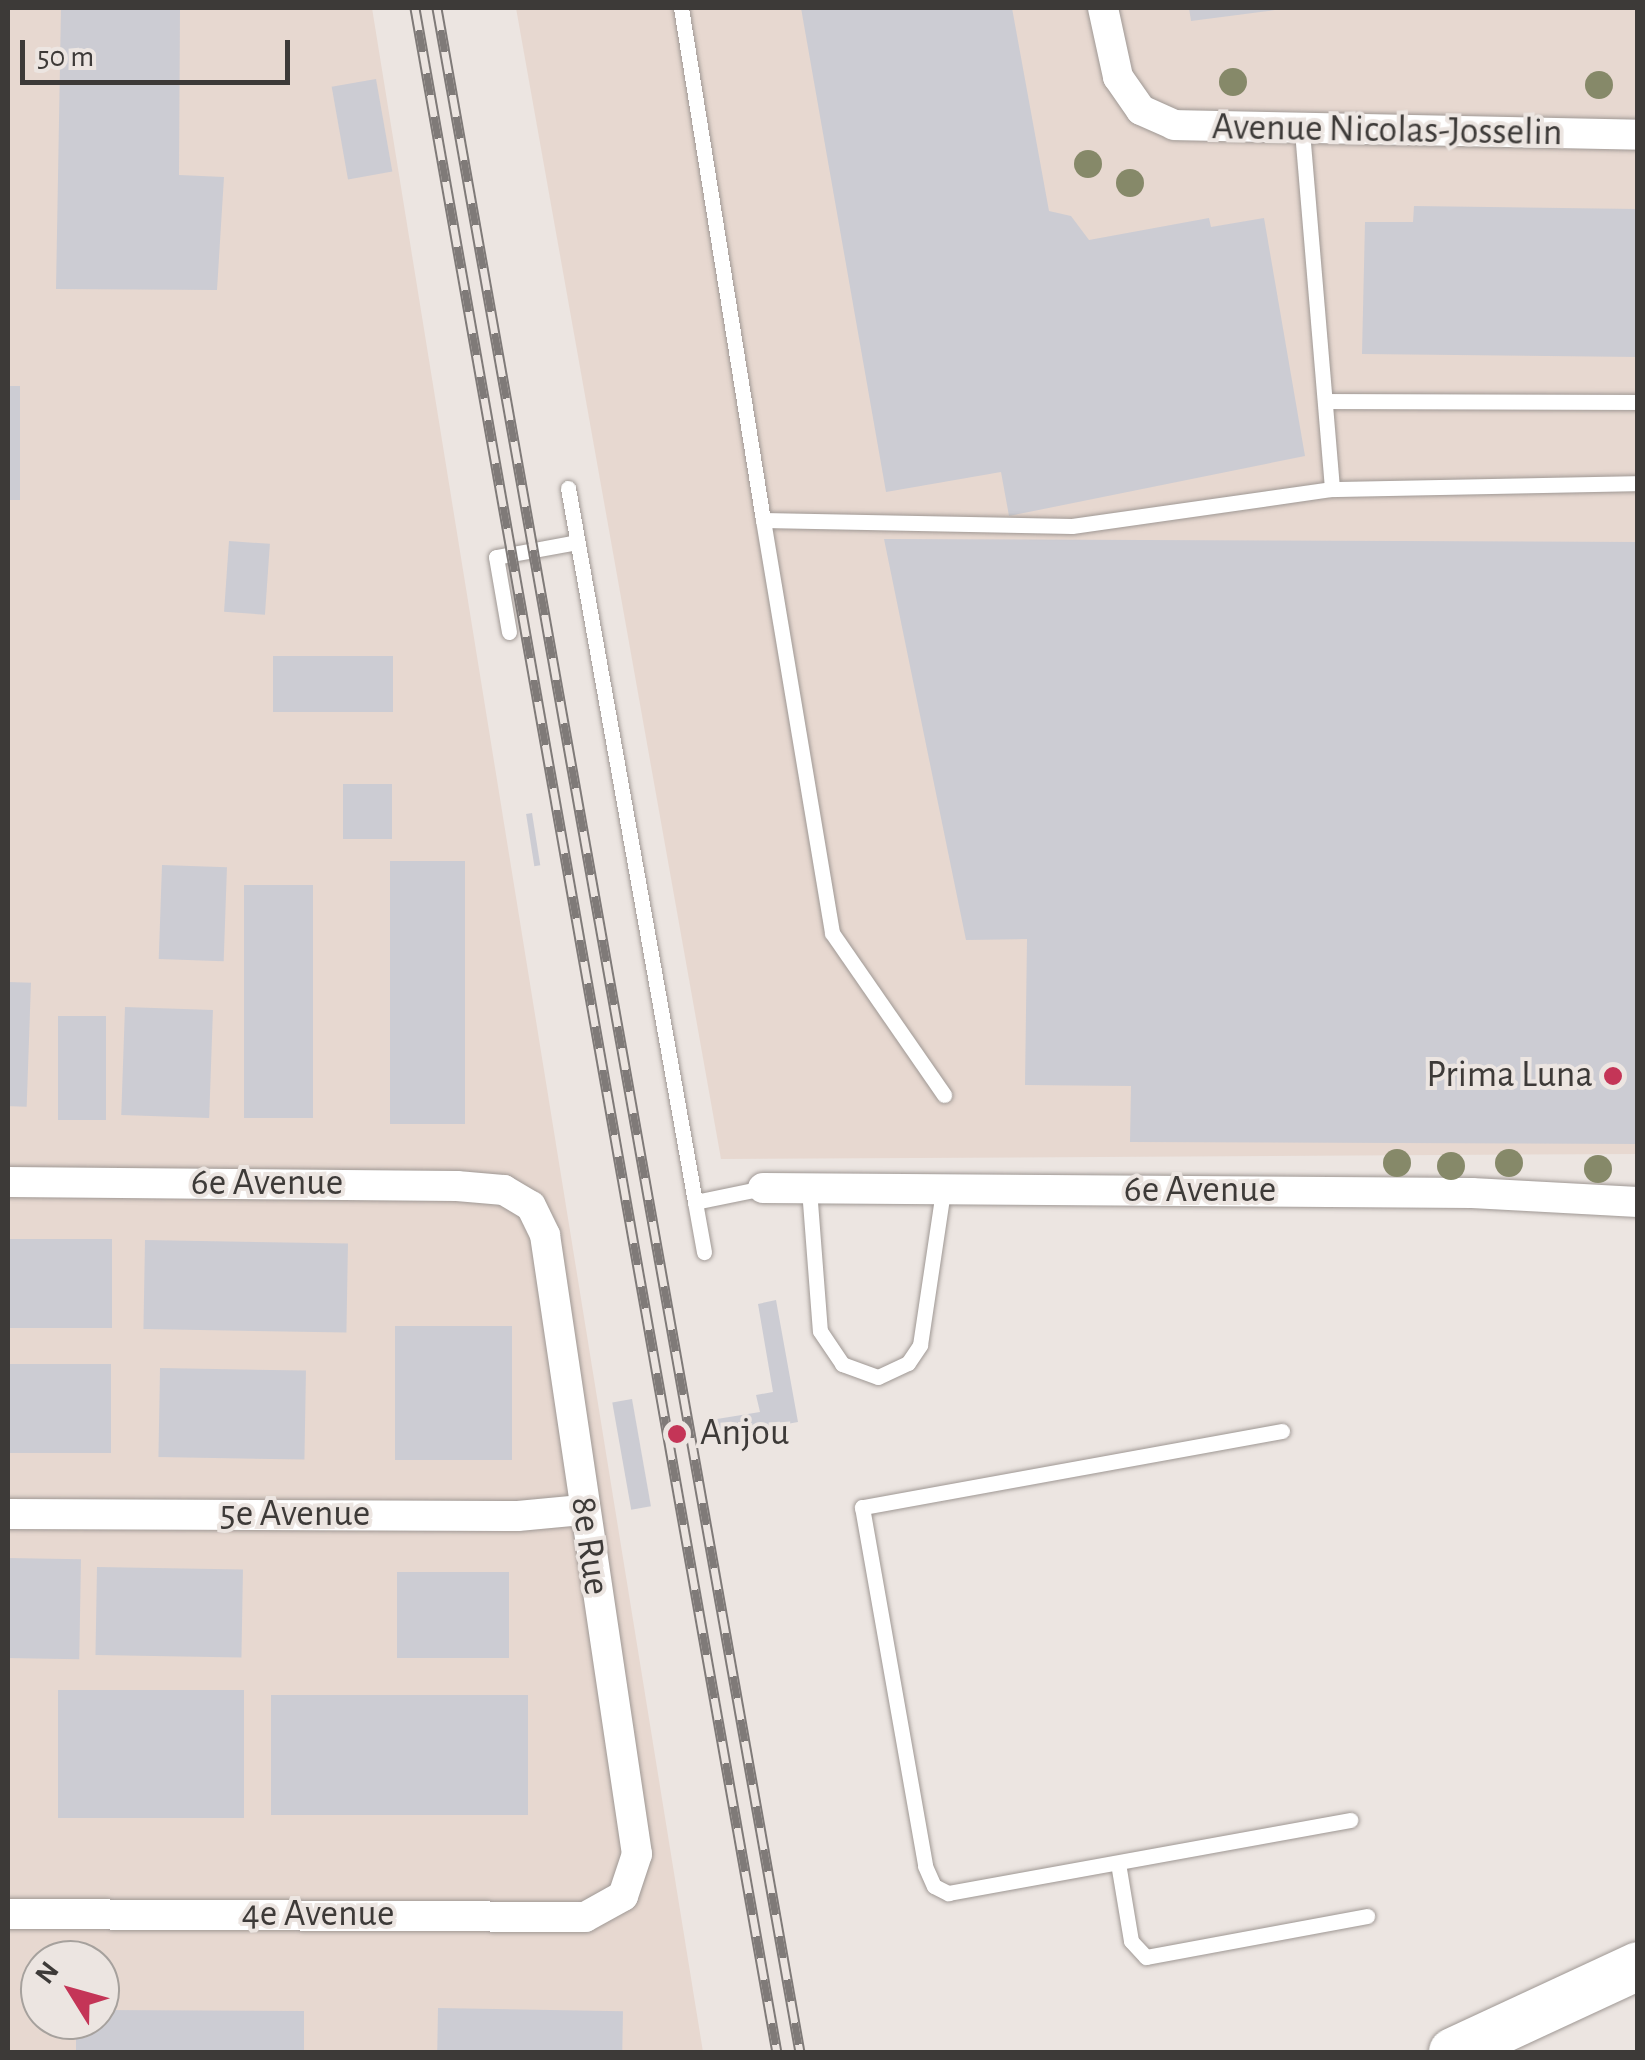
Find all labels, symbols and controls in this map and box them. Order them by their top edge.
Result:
scale bar [25,20,295,82]
text: 50 m [37,42,94,72]
street label: Avenue Nicolas-Josselin [1211,105,1563,157]
place label: Prima Luna [1426,1053,1593,1099]
marker: Prima Luna [1602,1065,1624,1087]
street label: 6e Avenue [191,1161,343,1207]
street label: 6e Avenue [1124,1168,1276,1214]
place label: Anjou [700,1411,789,1457]
marker: Anjou [664,1421,690,1447]
street label: 5e Avenue [220,1492,370,1538]
street label: 8e Rue [560,1494,618,1598]
street label: 4e Avenue [242,1892,394,1938]
north arrow [20,1940,120,2040]
text: N [31,1957,65,1989]

